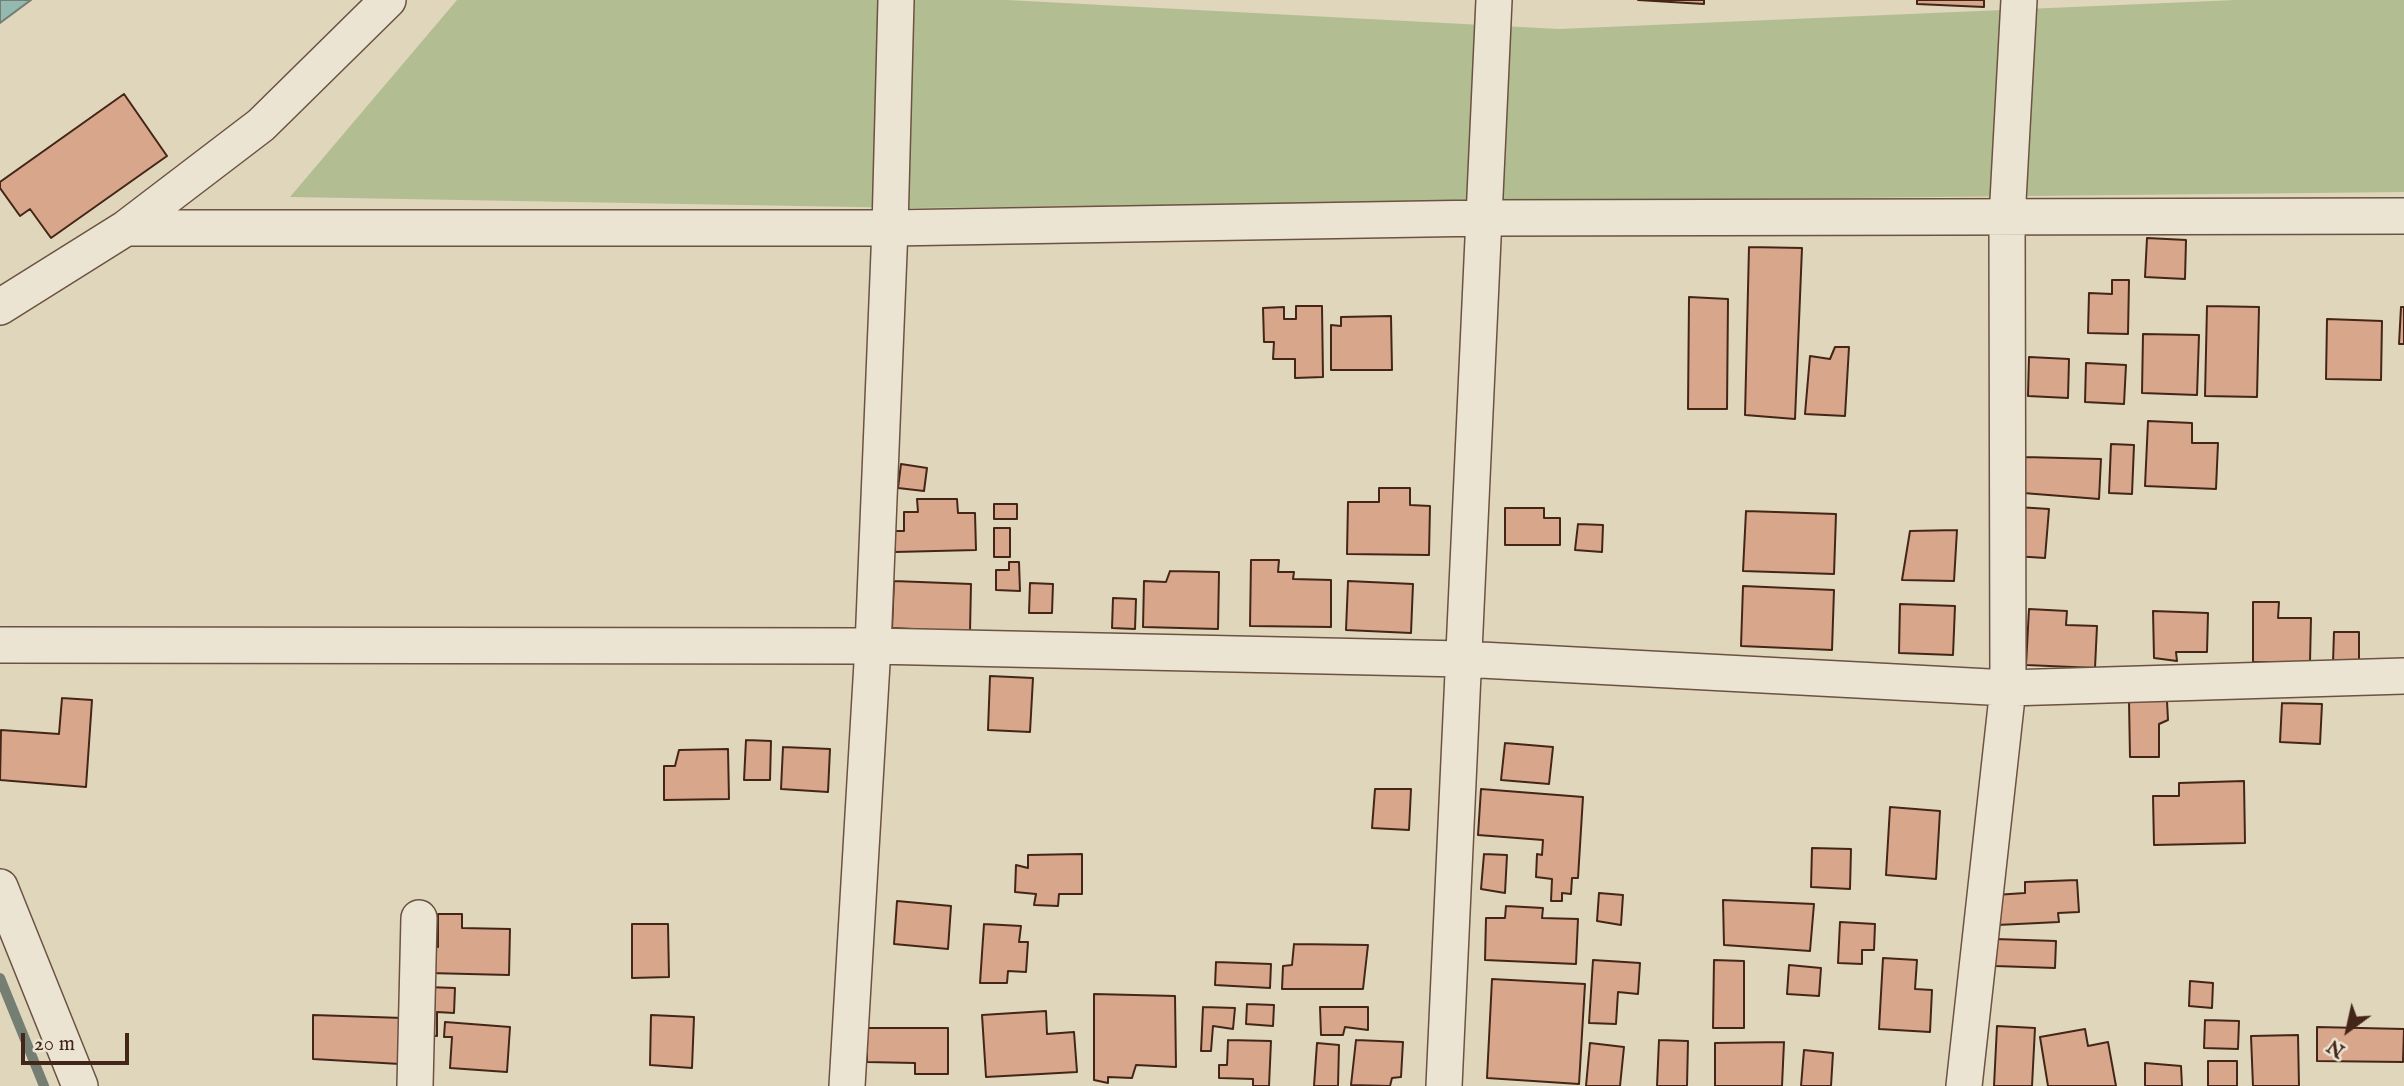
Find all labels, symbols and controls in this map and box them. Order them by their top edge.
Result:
north arrow [2313,995,2383,1065]
scale bar [24,1020,133,1064]
text: 20 m [34,1031,75,1058]
text: N [2323,1033,2350,1062]

